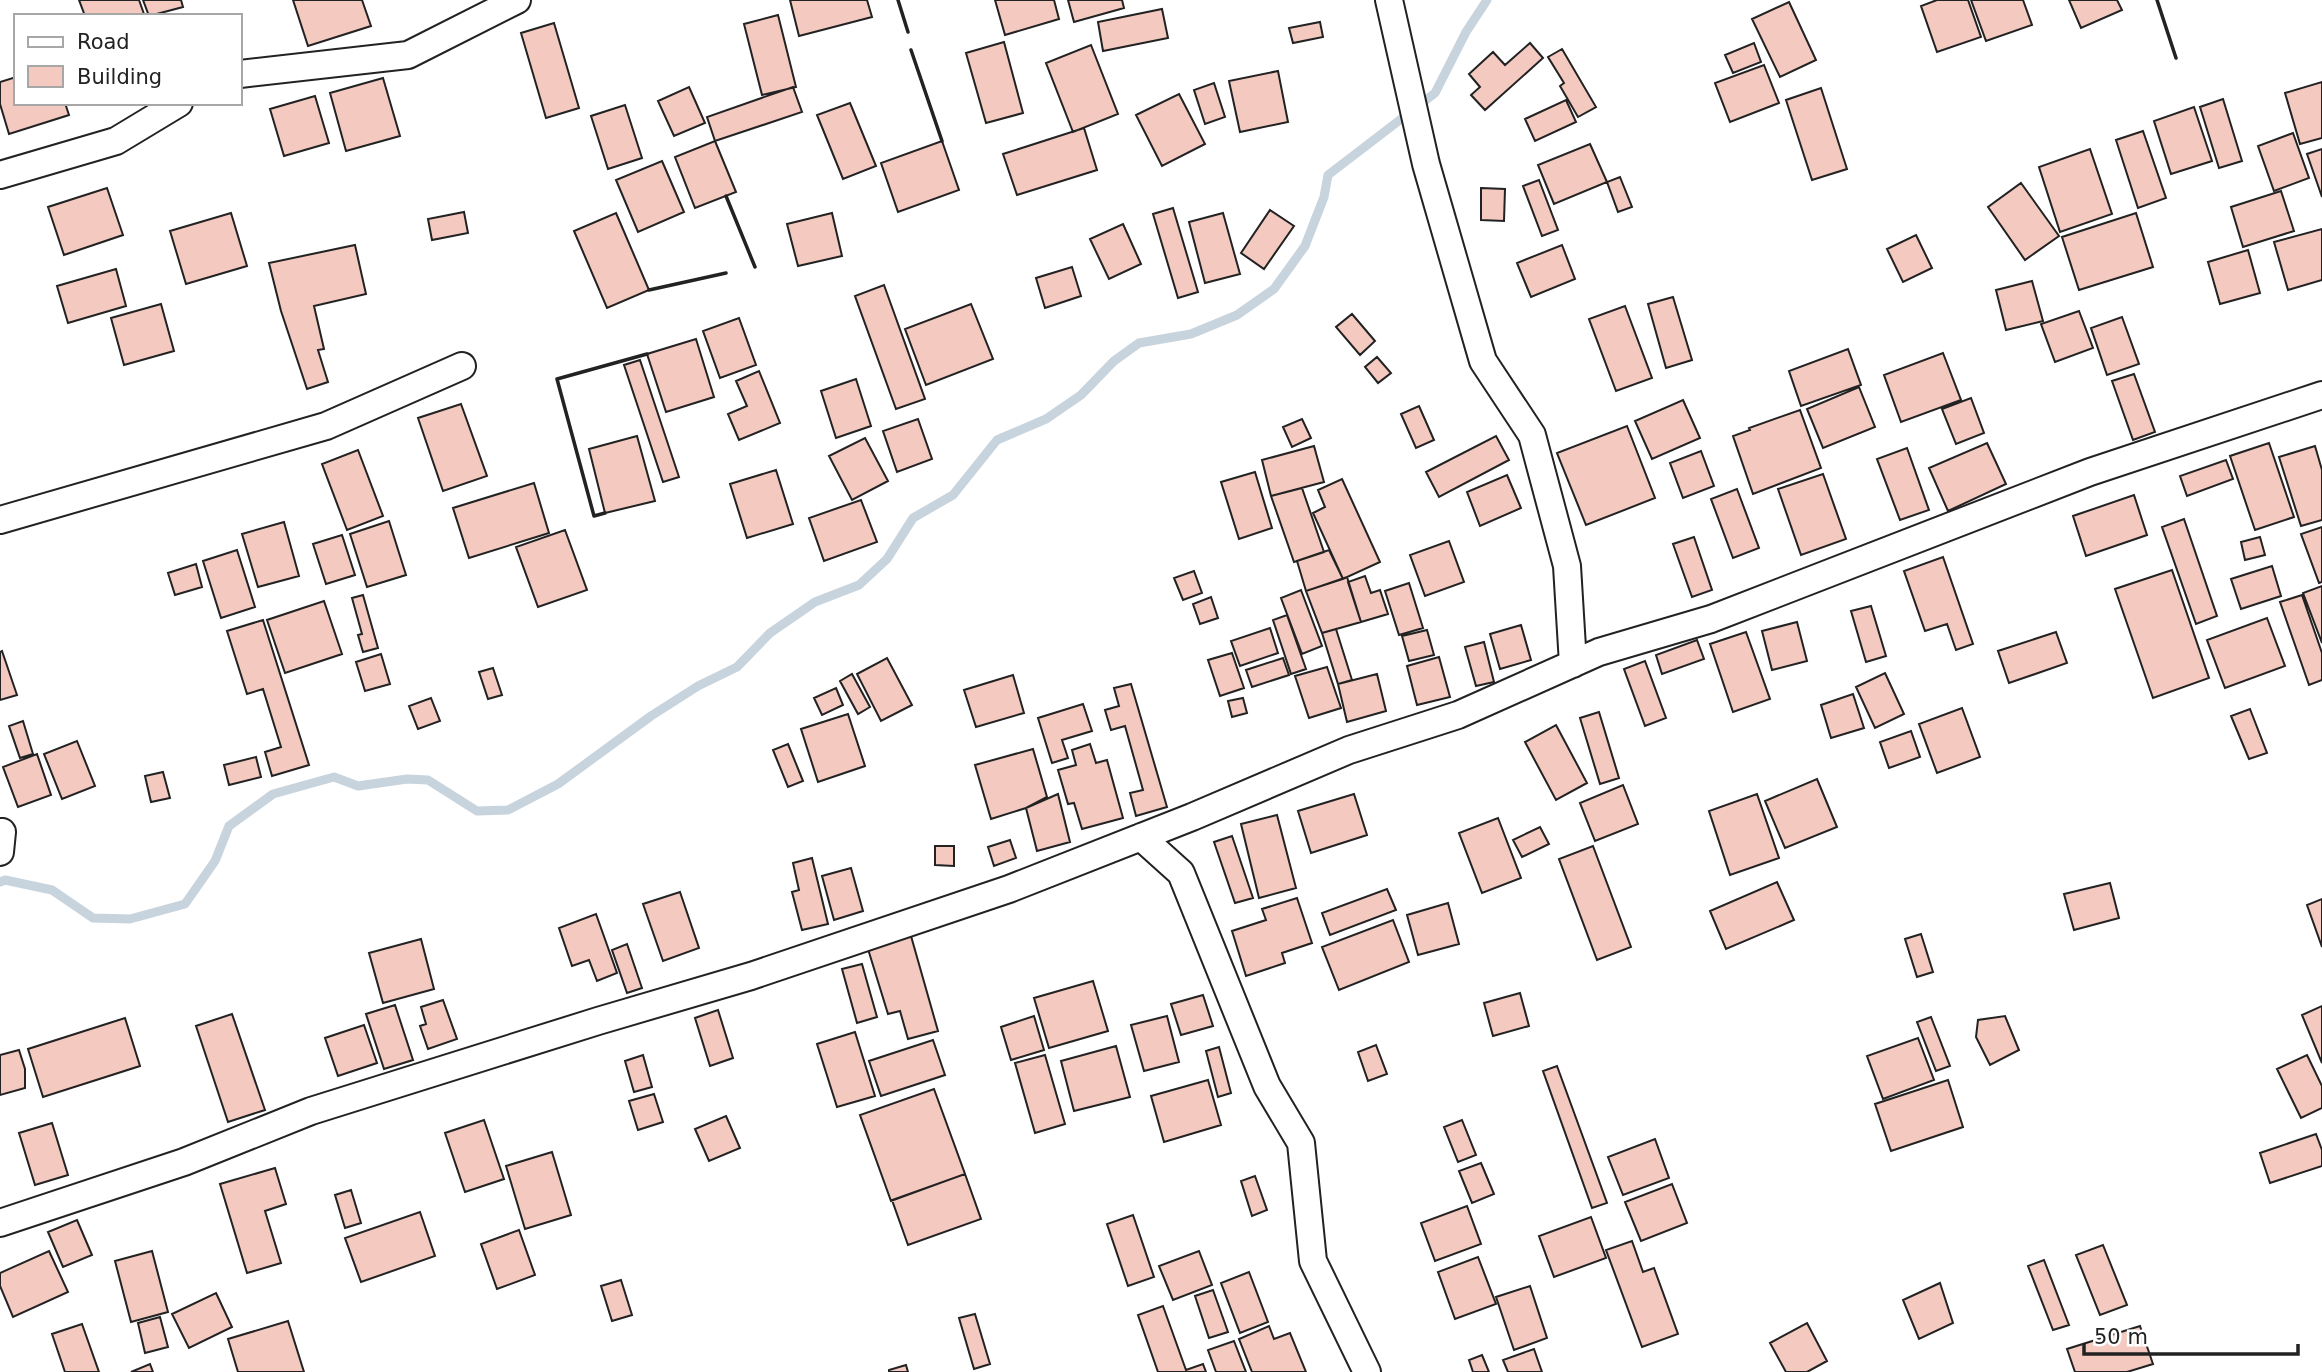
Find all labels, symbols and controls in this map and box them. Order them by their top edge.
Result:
legend [14,14,242,105]
text: Road [77,30,130,54]
text: Building [77,65,162,89]
scale bar [2084,1312,2298,1356]
text: 50 m [2094,1325,2148,1349]

